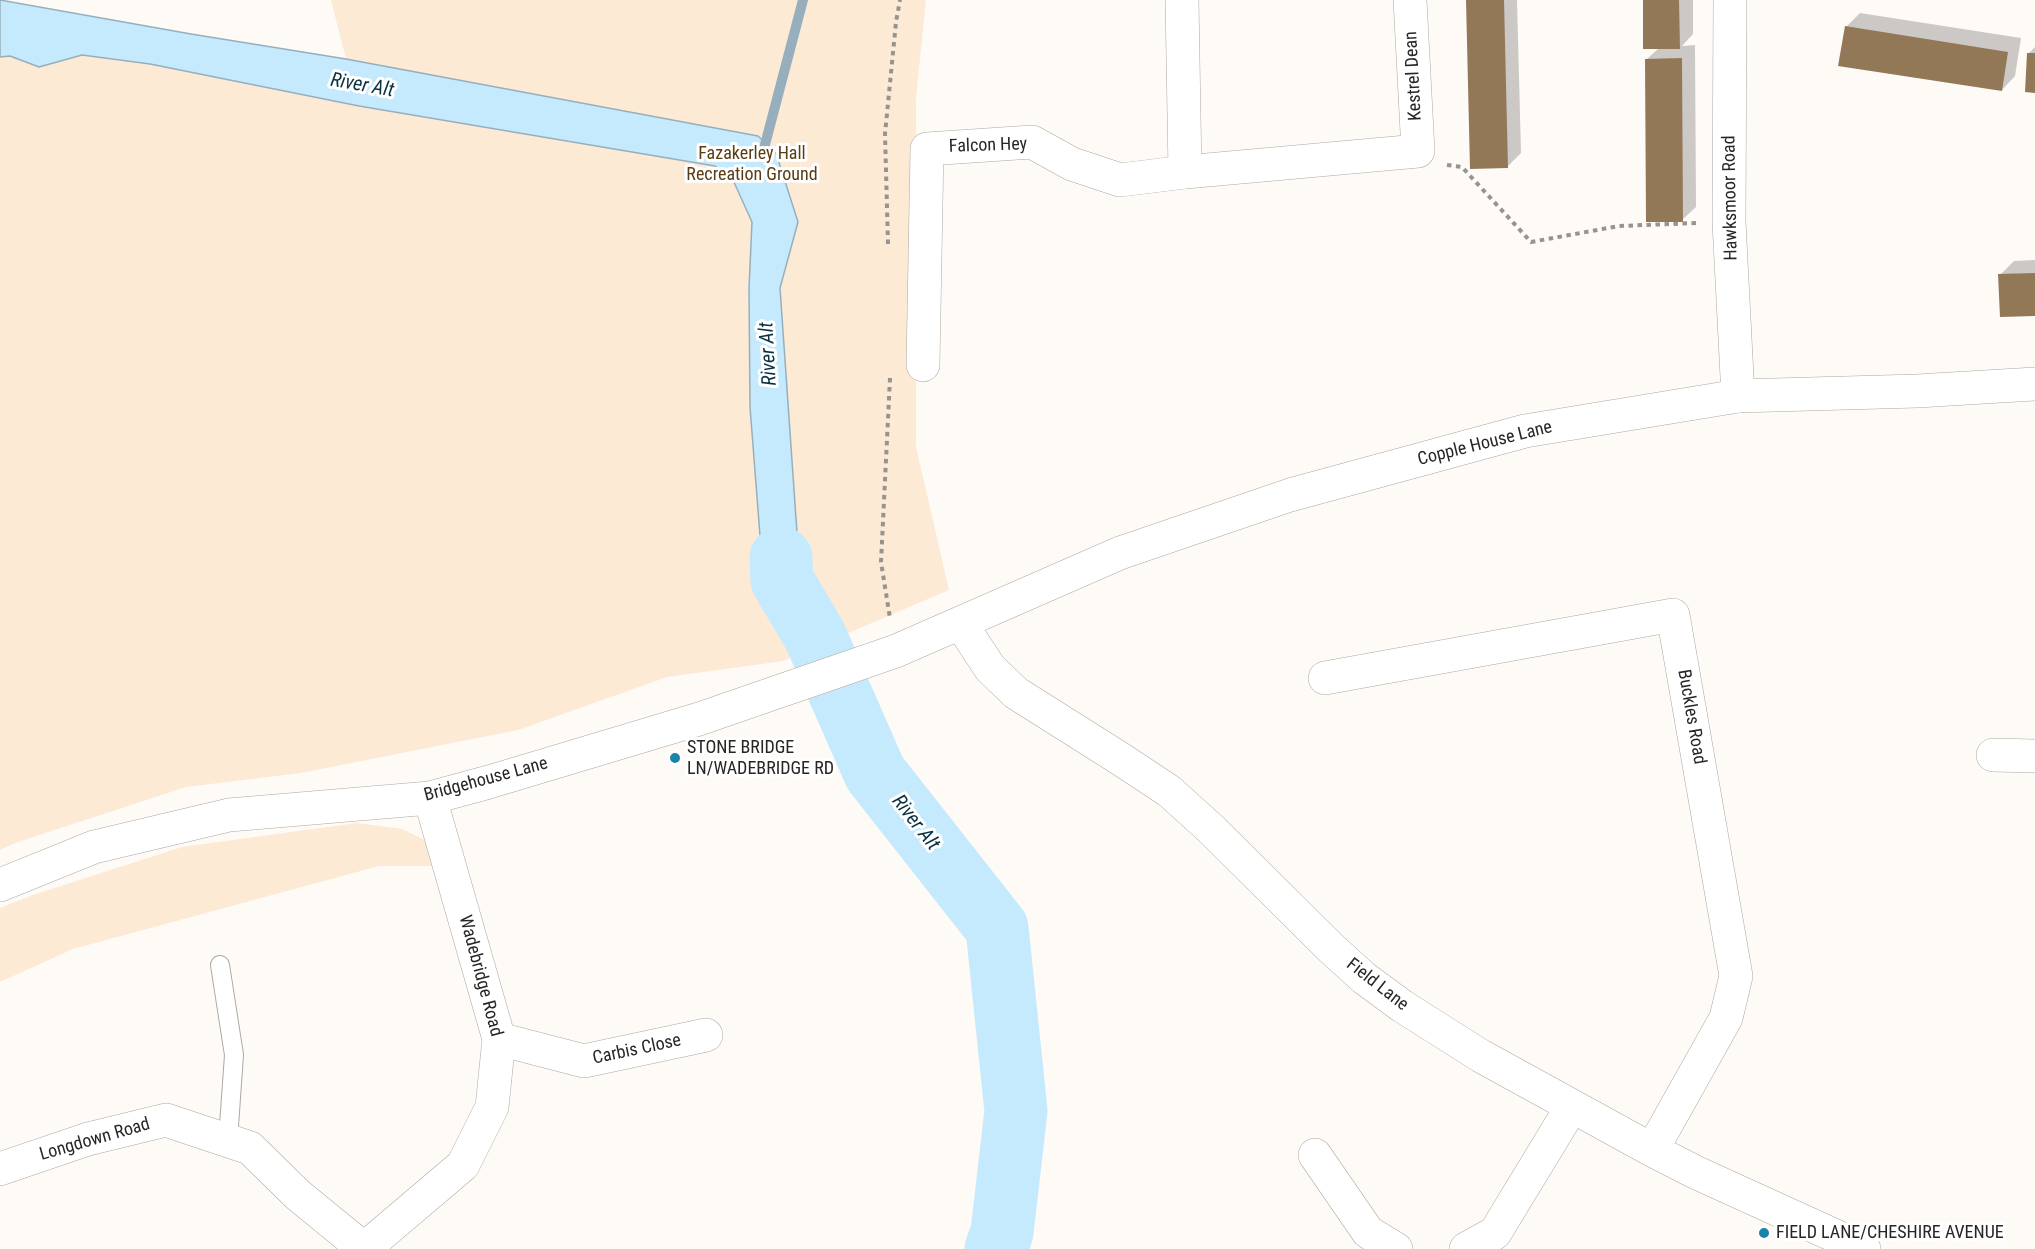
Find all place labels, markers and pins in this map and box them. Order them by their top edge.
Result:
place label: STONE BRIDGE LN/WADEBRIDGE RD [687,737,834,780]
marker: STONE BRIDGE LN/WADEBRIDGE RD [668,751,682,765]
place label: FIELD LANE/CHESHIRE AVENUE [1776,1222,2004,1244]
marker: FIELD LANE/CHESHIRE AVENUE [1757,1226,1771,1240]

